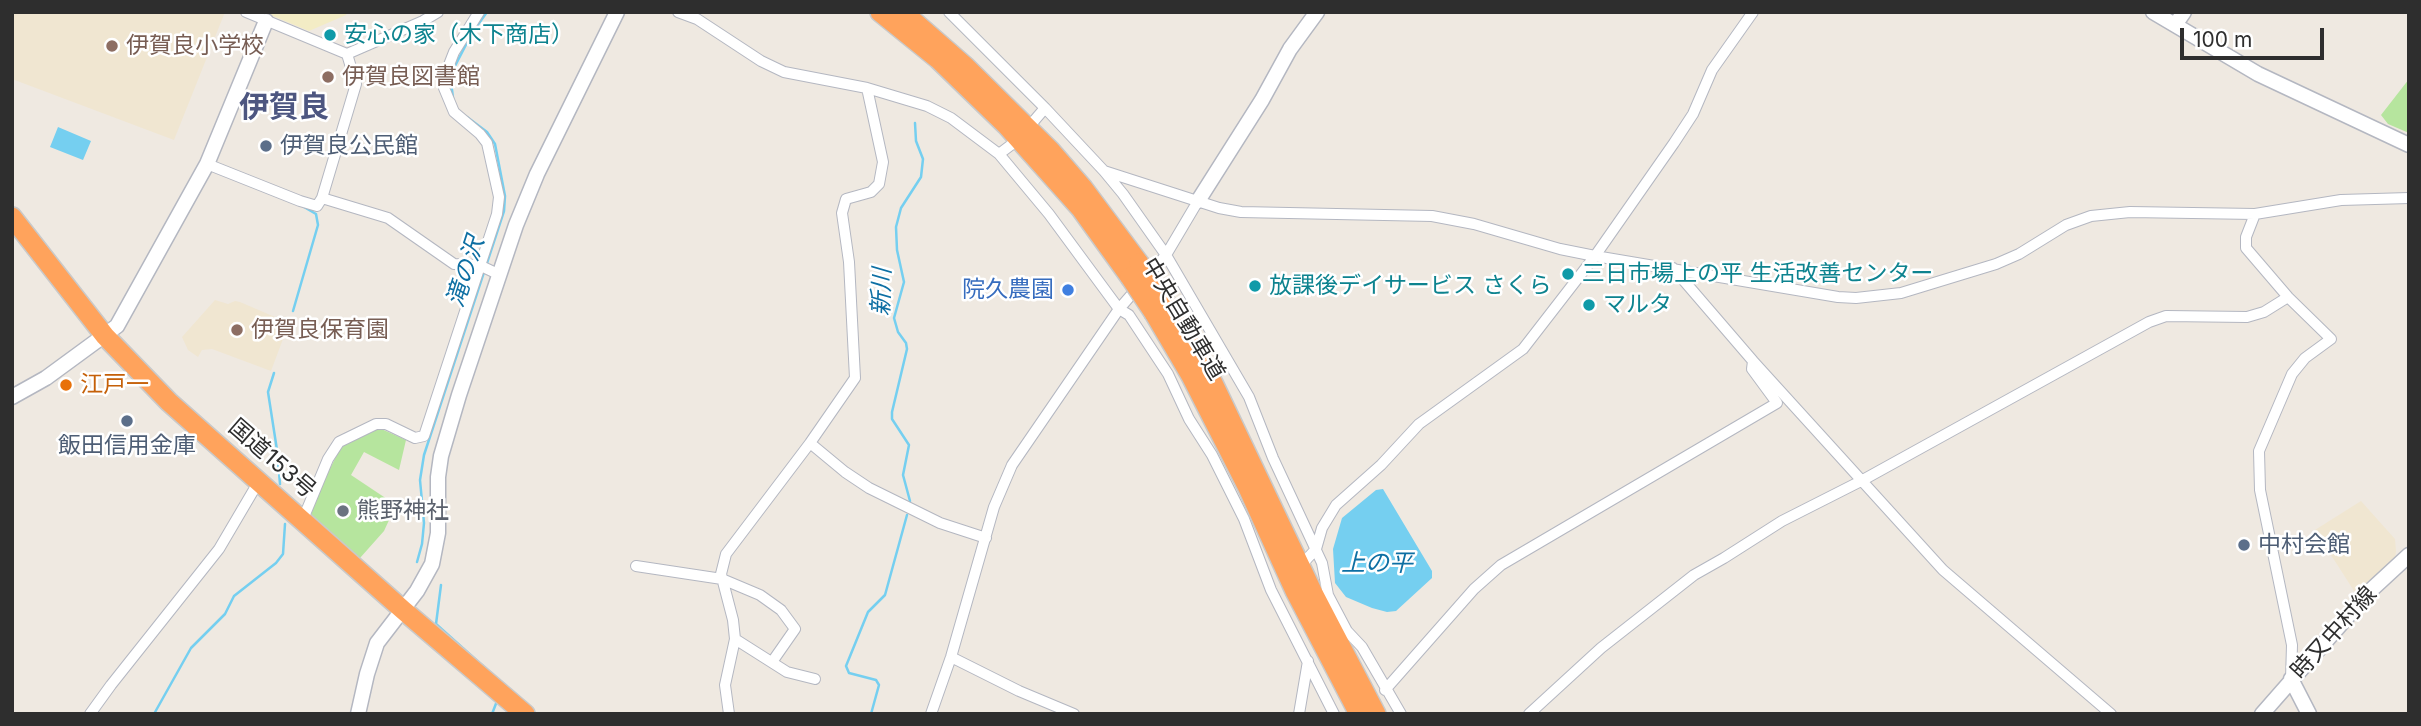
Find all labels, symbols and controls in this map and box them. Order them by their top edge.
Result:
scale bar [2183,14,2326,58]
place label: 安心の家（木下商店） [344,21,574,49]
marker: 安心の家（木下商店） [322,27,338,43]
text: 100 m [2193,27,2252,52]
place label: 伊賀良小学校 [126,32,264,60]
marker: 伊賀良小学校 [104,38,120,54]
place label: 伊賀良図書館 [342,63,480,91]
marker: 伊賀良図書館 [320,69,336,85]
district label: 伊賀良 [239,90,329,126]
place label: 伊賀良公民館 [280,132,418,160]
marker: 伊賀良公民館 [258,138,274,154]
water label: 滝の沢 [441,233,491,311]
street label: 中央自動車道 [1136,253,1230,385]
place label: 三日市場上の平 生活改善センター [1582,260,1933,288]
marker: 三日市場上の平 生活改善センター [1560,266,1576,282]
water label: 新川 [867,268,897,316]
place label: 放課後デイサービス さくら [1269,272,1551,300]
place label: 院久農園 [962,276,1054,304]
marker: 放課後デイサービス さくら [1247,278,1263,294]
marker: 院久農園 [1060,282,1076,298]
place label: マルタ [1603,291,1672,319]
marker: マルタ [1581,297,1597,313]
place label: 伊賀良保育園 [251,316,389,344]
marker: 伊賀良保育園 [229,322,245,338]
place label: 江戸一 [80,371,149,399]
marker: 江戸一 [58,377,74,393]
marker: 飯田信用金庫 [119,413,135,429]
street label: 国道153号 [223,414,321,504]
place label: 飯田信用金庫 [58,432,196,460]
place label: 熊野神社 [357,497,449,525]
marker: 熊野神社 [335,503,351,519]
place label: 中村会館 [2258,531,2350,559]
marker: 中村会館 [2236,537,2252,553]
water label: 上の平 [1341,550,1413,578]
street label: 時又中村線 [2285,581,2383,685]

